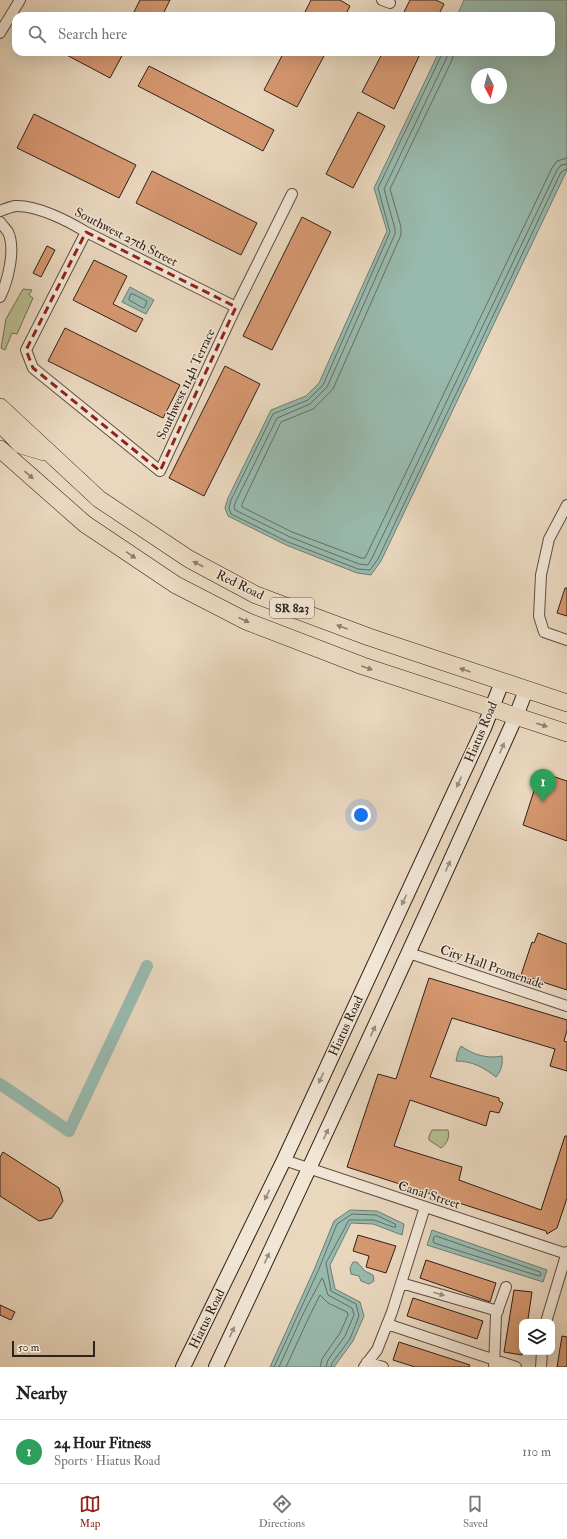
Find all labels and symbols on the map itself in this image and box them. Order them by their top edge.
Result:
north arrow [471,68,507,104]
street label: Southwest 27th Street [72,204,180,270]
street label: Southwest 114h Terrace [153,325,219,442]
one-way arrow [24,471,34,480]
one-way arrow [126,551,136,559]
one-way arrow [192,561,203,567]
street label: Red Road [214,567,267,604]
road number: SR 823 [270,598,314,618]
one-way arrow [238,617,250,623]
one-way arrow [336,623,348,629]
one-way arrow [361,665,373,671]
one-way arrow [458,666,470,672]
street label: Hiatus Road [461,699,501,765]
one-way arrow [536,722,548,728]
one-way arrow [499,742,505,753]
pin: 1 [530,769,556,802]
one-way arrow [456,776,462,788]
your location [351,805,371,825]
one-way arrow [445,860,451,872]
one-way arrow [401,894,407,905]
street label: City Hall Promenade [438,942,547,993]
street label: Hiatus Road [325,993,367,1059]
one-way arrow [370,1025,376,1036]
one-way arrow [318,1073,324,1084]
one-way arrow [323,1128,329,1139]
street label: Canal Street [396,1177,462,1213]
one-way arrow [264,1189,270,1200]
one-way arrow [264,1252,270,1264]
street label: Hiatus Road [186,1286,229,1352]
one-way arrow [433,1291,445,1297]
one-way arrow [229,1326,235,1337]
scale bar [12,1339,95,1358]

